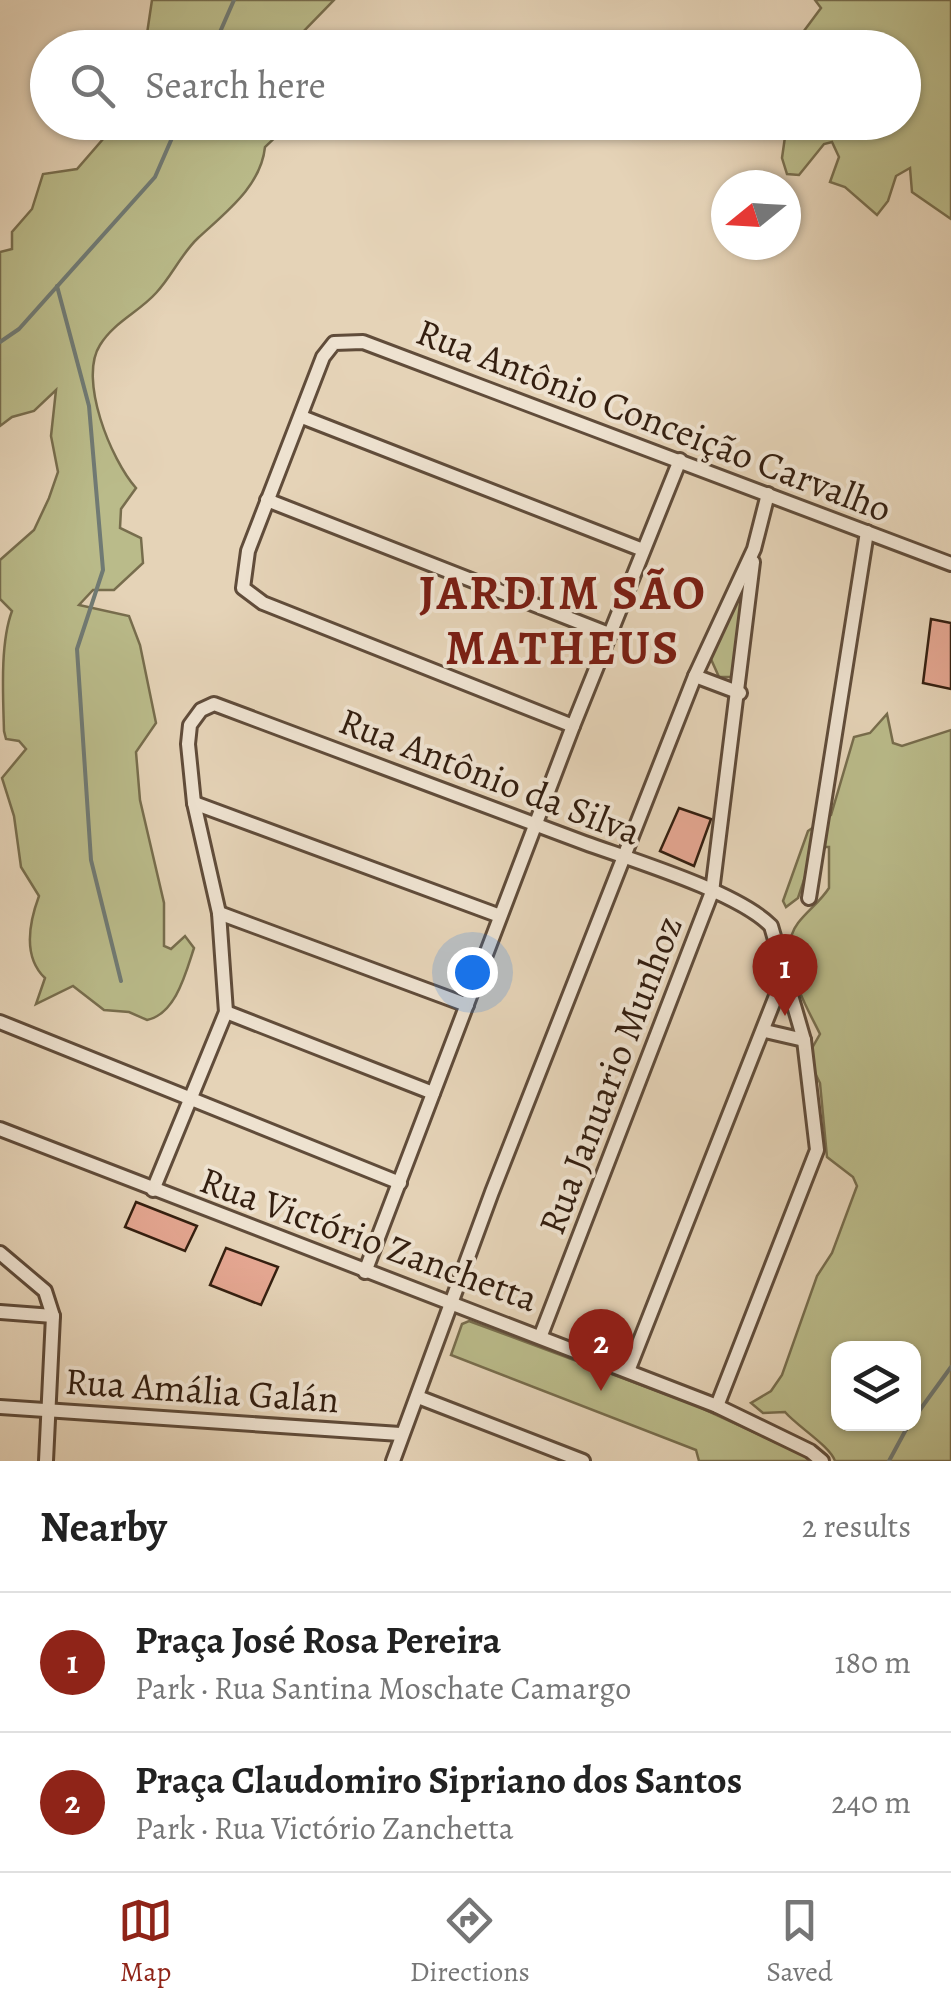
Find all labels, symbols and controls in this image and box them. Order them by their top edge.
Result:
search box [30,30,921,140]
icon: search [65,58,120,113]
text: Search here [145,59,326,111]
north arrow [711,170,801,260]
street label: Rua Antônio Conceição Carvalho [409,305,899,535]
district label: JARDIM SÃO MATHEUS [419,560,707,681]
street label: Rua Antônio da Silva [332,695,648,858]
street label: Rua Januario Munhoz [525,908,695,1242]
pin: 1 [752,934,818,1016]
your location [447,947,498,998]
street label: Rua Victório Zanchetta [193,1154,545,1324]
pin: 2 [568,1308,634,1391]
map controls [831,1341,921,1431]
button: layers [831,1341,921,1431]
street label: Rua Amália Galán [63,1354,341,1426]
text: Nearby [40,1498,167,1555]
text: 2 results [802,1504,911,1548]
text: Praça José Rosa Pereira [135,1614,501,1666]
text: 1 [67,1640,78,1684]
text: 180 m [835,1640,911,1684]
text: Park · Rua Santina Moschate Camargo [135,1666,631,1710]
text: Praça Claudomiro Sipriano dos Santos [135,1754,742,1806]
text: 2 [65,1780,80,1824]
text: 240 m [831,1780,911,1824]
text: Park · Rua Victório Zanchetta [135,1806,514,1850]
tab: Map [118,1893,173,1991]
tab: Directions [410,1893,530,1991]
tab: Saved [766,1893,833,1991]

